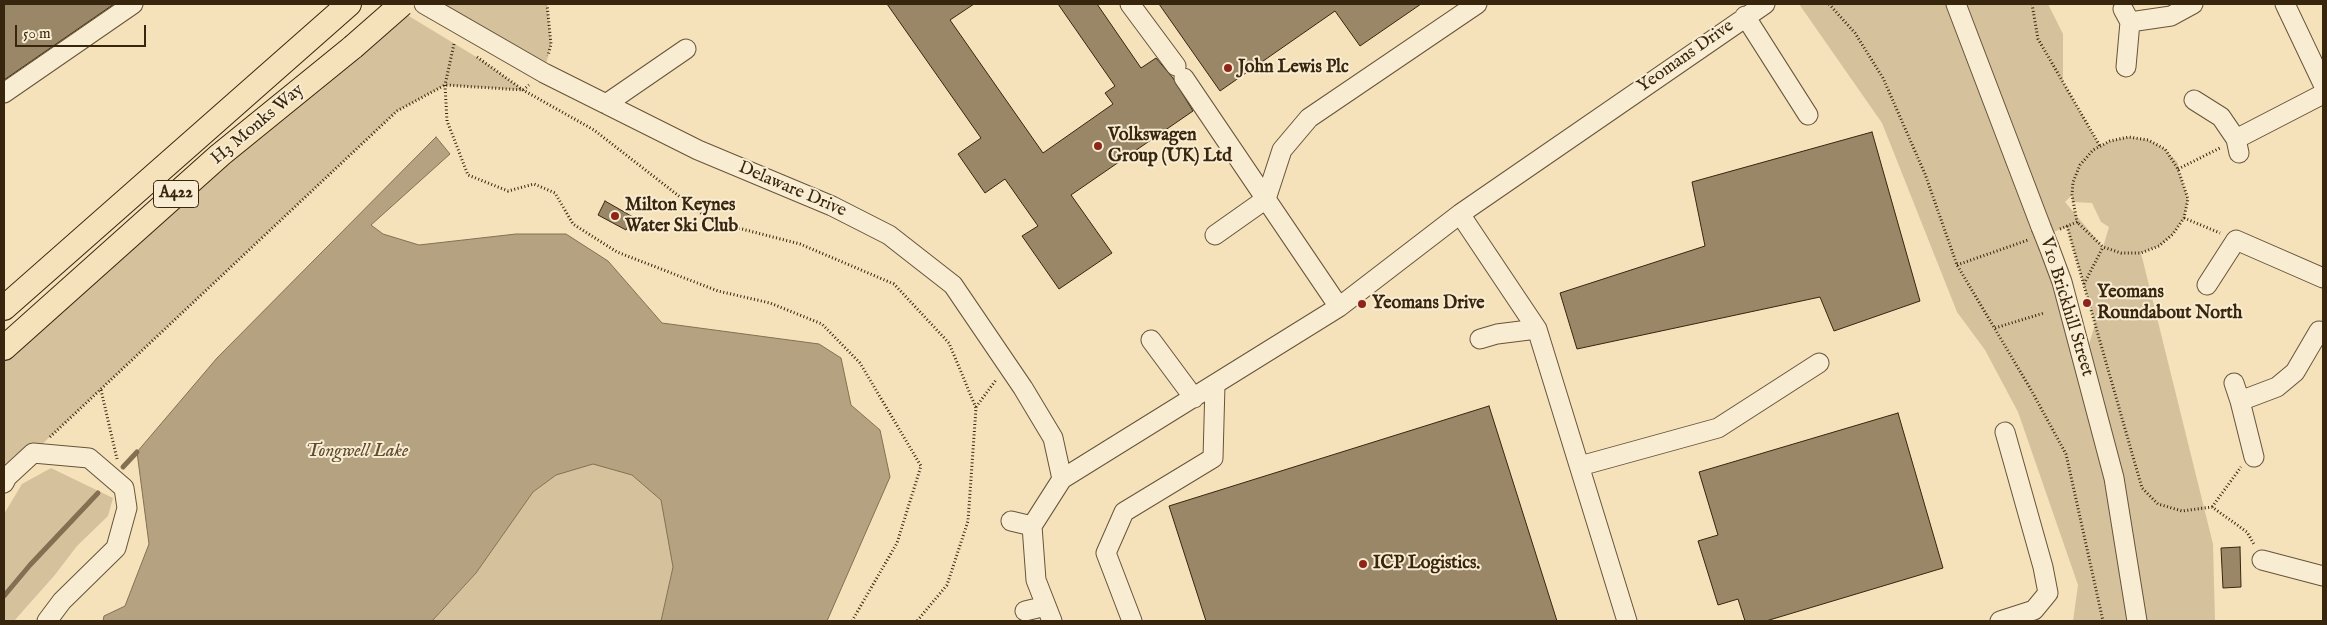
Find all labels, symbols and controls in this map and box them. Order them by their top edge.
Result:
scale bar [18,15,149,47]
street label: Yeomans Drive [1634,16,1738,98]
text: 50 m [23,24,51,43]
place label: John Lewis Plc [1238,57,1349,79]
marker: John Lewis Plc [1222,62,1234,74]
street label: H3 Monks Way [207,80,309,170]
place label: Volkswagen Group (UK) Ltd [1108,125,1232,168]
marker: Volkswagen Group (UK) Ltd [1092,140,1104,152]
street label: Delaware Drive [735,157,849,223]
road number: A422 [154,180,198,208]
place label: Milton Keynes Water Ski Club [625,195,738,238]
marker: Milton Keynes Water Ski Club [609,210,621,222]
street label: V10 Brickhill Street [2035,235,2097,379]
place label: Yeomans Roundabout North [2097,282,2242,324]
place label: Yeomans Drive [1372,293,1485,315]
marker: Yeomans Roundabout North [2081,297,2093,309]
marker: Yeomans Drive [1356,298,1368,310]
water label: Tongwell Lake [306,441,408,463]
place label: ICP Logistics. [1373,553,1480,575]
marker: ICP Logistics. [1357,558,1369,570]

